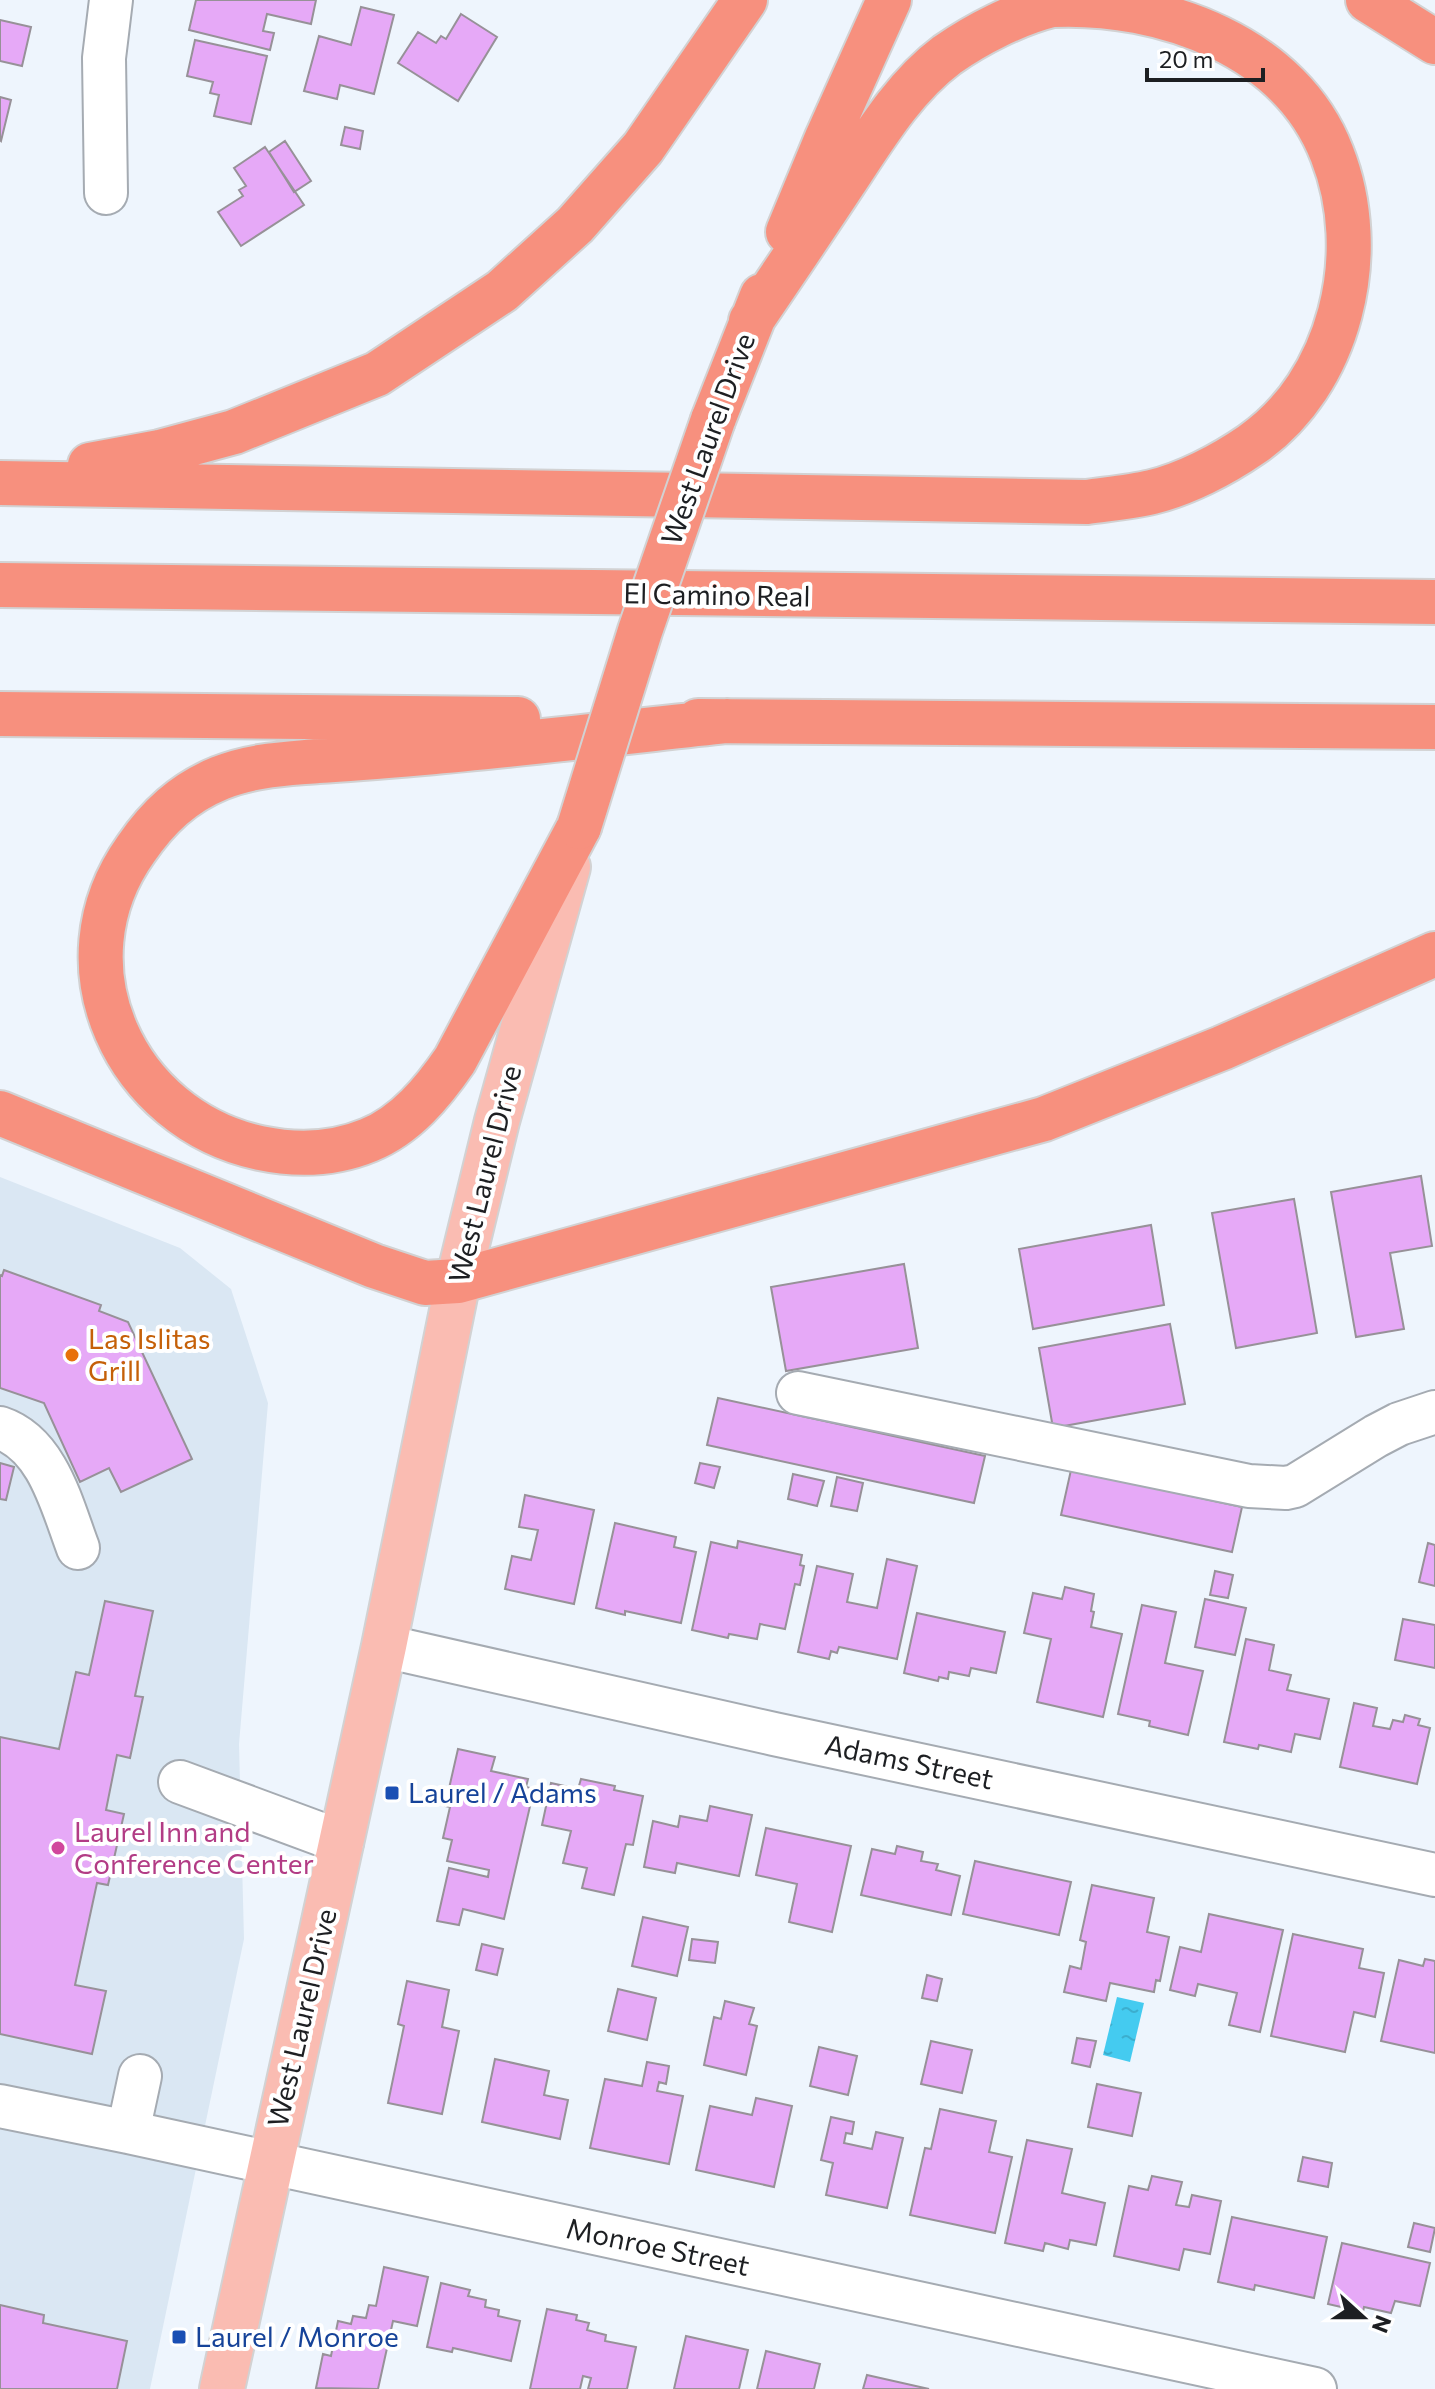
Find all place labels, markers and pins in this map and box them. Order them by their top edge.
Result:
place label: Las Islitas Grill [88,1321,211,1387]
marker: Las Islitas Grill [63,1346,81,1364]
place label: Laurel / Adams [408,1775,597,1809]
marker: Laurel / Adams [383,1784,401,1802]
place label: Laurel Inn and Conference Center [74,1814,314,1880]
marker: Laurel Inn and Conference Center [49,1839,67,1857]
place label: Laurel / Monroe [195,2319,399,2353]
marker: Laurel / Monroe [170,2328,188,2346]

